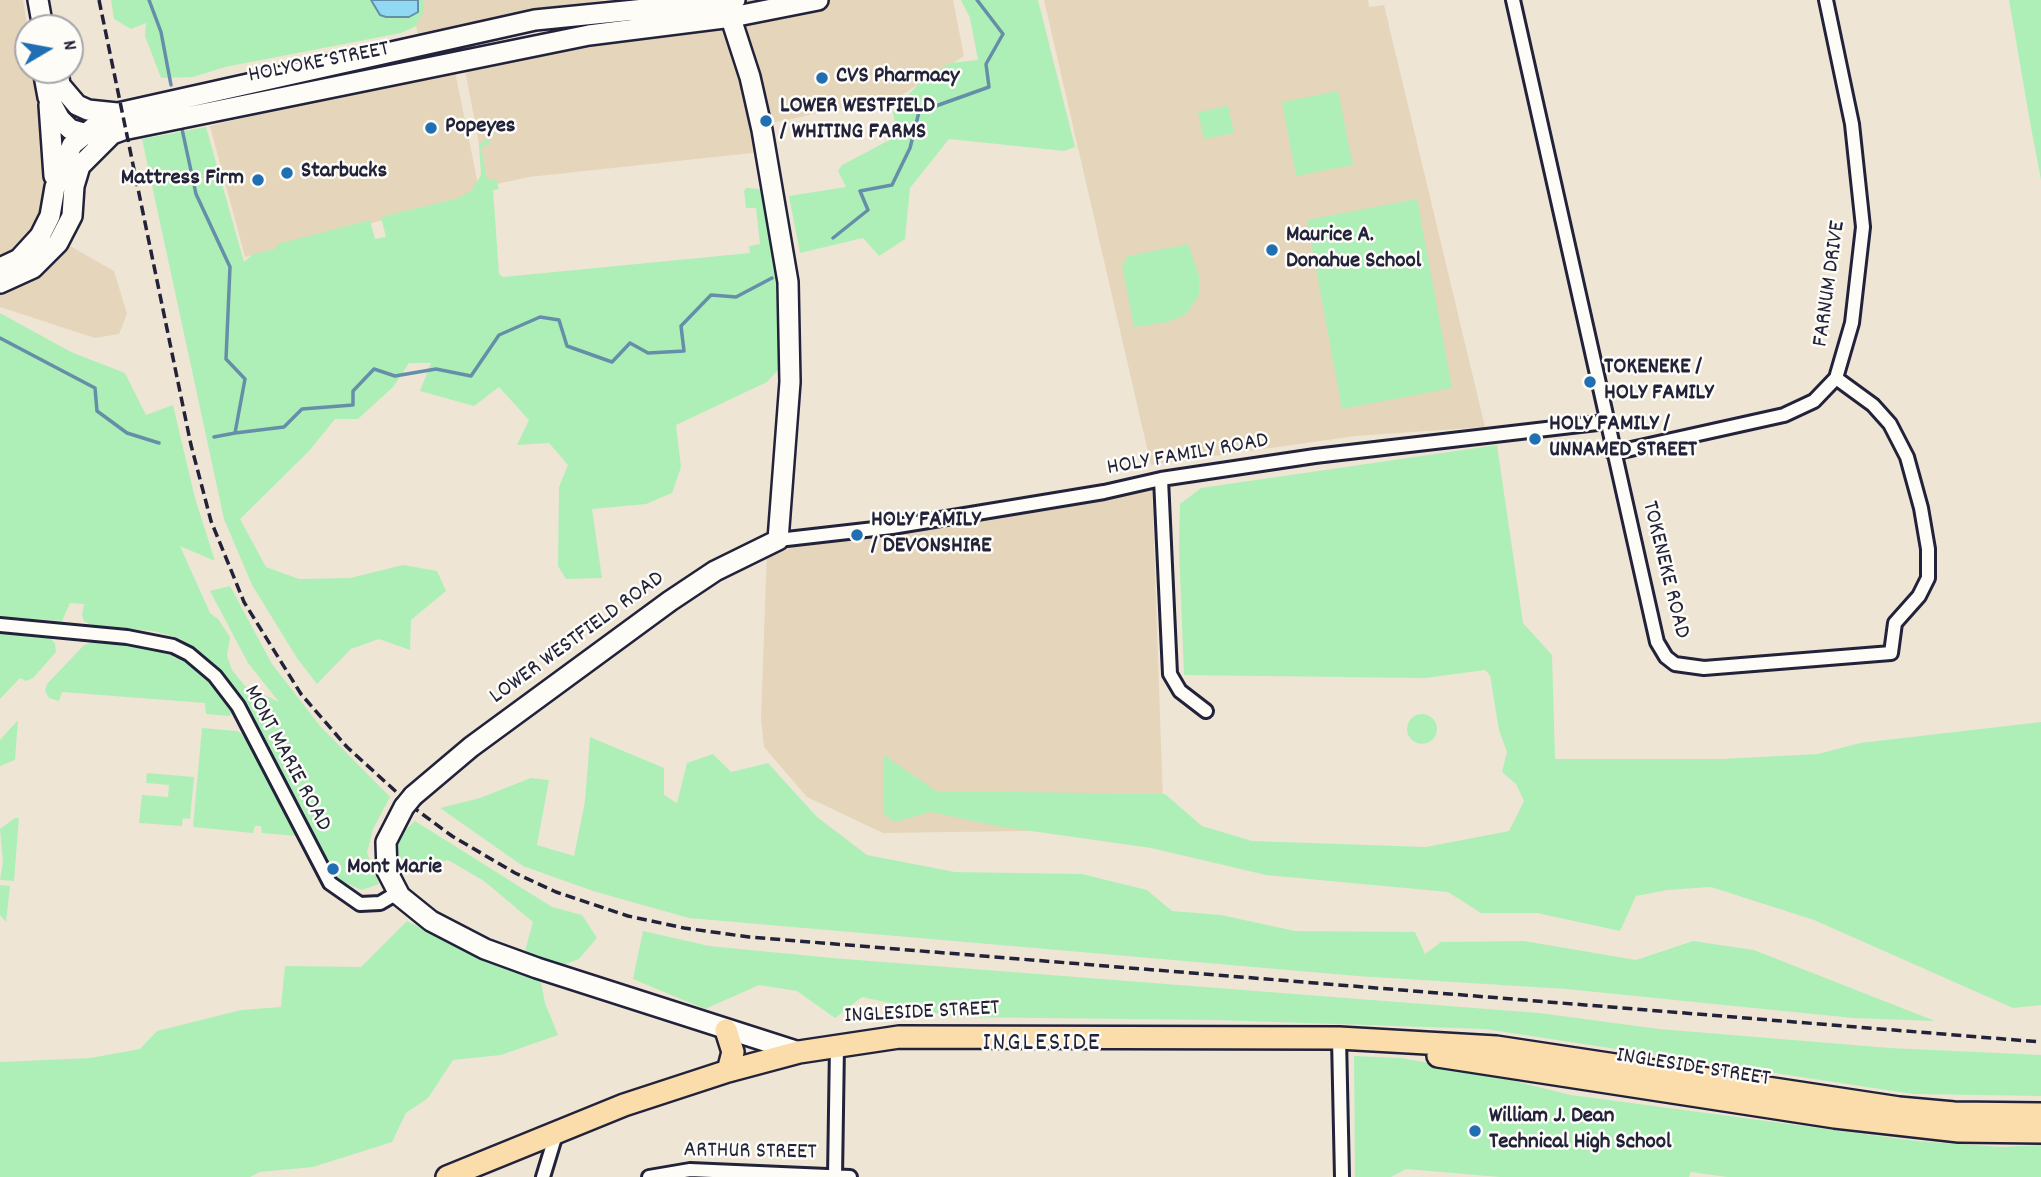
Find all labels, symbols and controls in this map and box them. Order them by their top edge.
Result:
north arrow [14,14,84,84]
street label: HOLYOKE STREET [246,37,392,91]
text: N [54,39,82,53]
place label: CVS Pharmacy [836,64,959,92]
marker: CVS Pharmacy [814,70,830,86]
place label: LOWER WESTFIELD / WHITING FARMS [780,94,935,148]
marker: LOWER WESTFIELD / WHITING FARMS [758,113,774,129]
place label: Popeyes [445,114,516,142]
marker: Popeyes [423,120,439,136]
place label: Starbucks [301,159,387,187]
marker: Starbucks [279,165,295,181]
place label: Mattress Firm [121,166,244,194]
marker: Mattress Firm [250,172,266,188]
street label: FARNUM DRIVE [1809,219,1853,349]
place label: Maurice A. Donahue School [1286,223,1421,277]
marker: Maurice A. Donahue School [1264,242,1280,258]
place label: TOKENEKE / HOLY FAMILY [1604,355,1713,409]
marker: TOKENEKE / HOLY FAMILY [1582,374,1598,390]
place label: HOLY FAMILY / UNNAMED STREET [1549,412,1697,466]
street label: HOLY FAMILY ROAD [1105,428,1271,484]
marker: HOLY FAMILY / UNNAMED STREET [1527,431,1543,447]
street label: TOKENEKE ROAD [1634,499,1694,641]
place label: HOLY FAMILY / DEVONSHIRE [871,508,991,562]
marker: HOLY FAMILY / DEVONSHIRE [849,527,865,543]
street label: LOWER WESTFIELD ROAD [485,566,671,712]
street label: MONT MARIE ROAD [236,681,336,837]
place label: Mont Marie [347,855,442,883]
marker: Mont Marie [325,861,341,877]
street label: INGLESIDE STREET [844,996,1000,1032]
district label: INGLESIDE [984,1029,1100,1061]
street label: INGLESIDE STREET [1614,1043,1772,1095]
place label: William J. Dean Technical High School [1489,1104,1671,1158]
marker: William J. Dean Technical High School [1467,1123,1483,1139]
street label: ARTHUR STREET [683,1138,817,1168]

